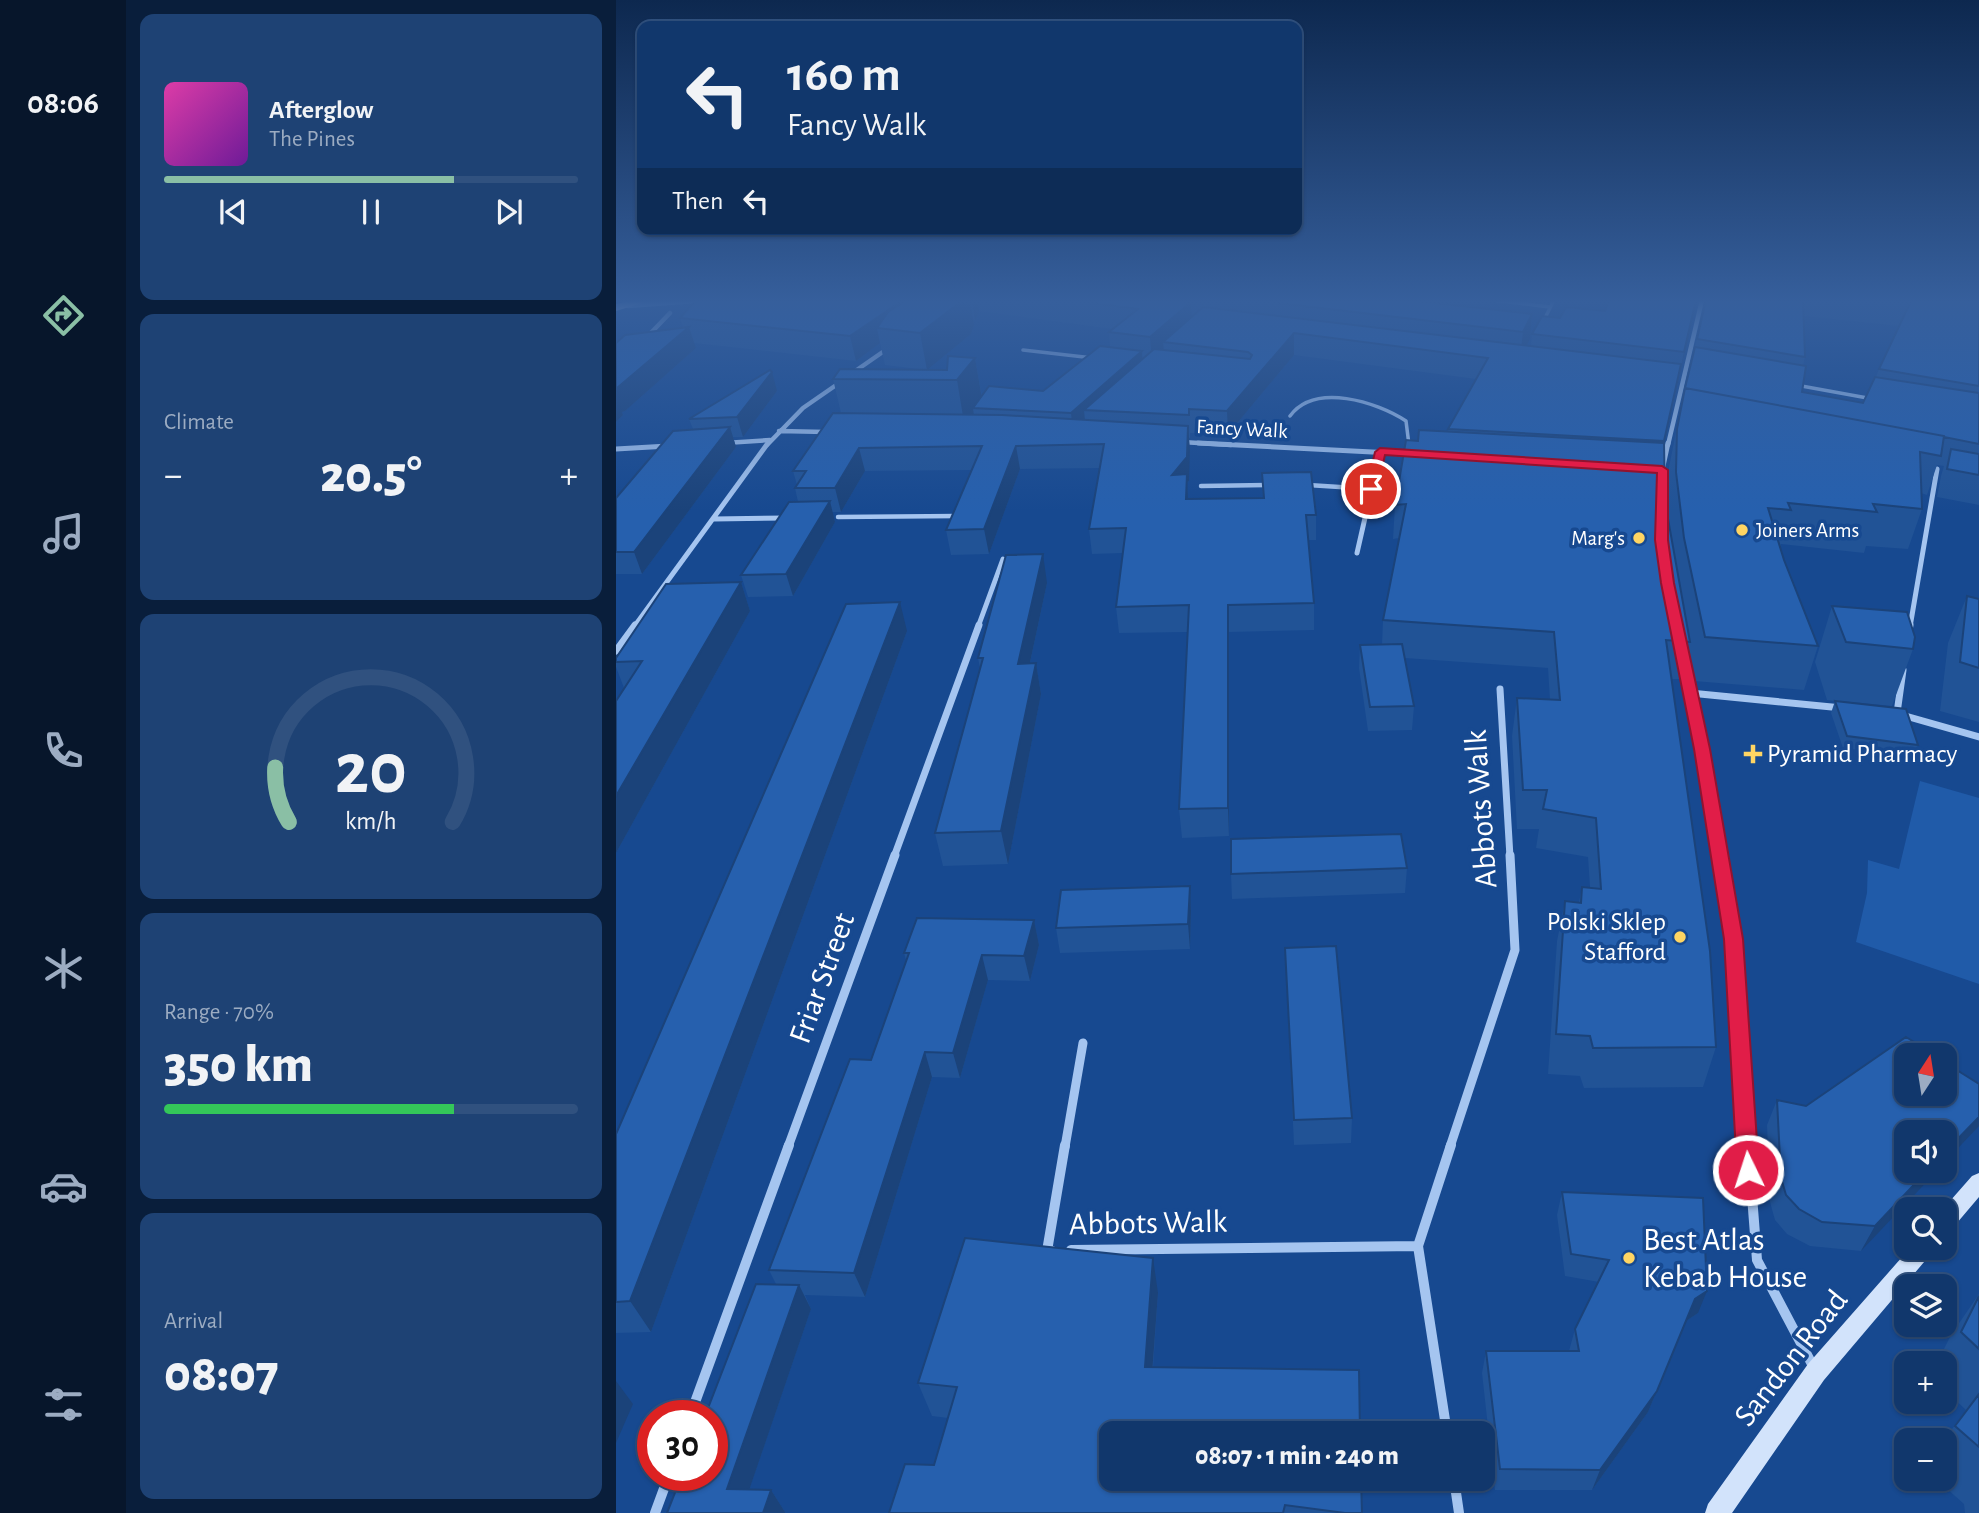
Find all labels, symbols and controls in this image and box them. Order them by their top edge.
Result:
icon: left [672,49,763,140]
text: 160 m [787,51,901,100]
text: 08:06 [27,87,99,119]
text: Afterglow [269,97,373,123]
text: Fancy Walk [787,109,926,141]
text: The Pines [269,128,355,151]
icon: left [737,182,775,220]
text: Then [672,188,723,214]
icon: previous [214,193,252,231]
icon: pause [352,193,390,231]
icon: next [490,193,528,231]
icon: directions [39,291,88,340]
text: Climate [164,411,234,434]
street label: Fancy Walk [1196,416,1289,442]
text: 20.5° [320,449,422,501]
text: − [164,457,182,495]
text: + [560,457,578,495]
pin [1341,459,1401,519]
icon: arrive [1352,470,1390,508]
icon: music [39,509,88,558]
place label: Joiners Arms [1756,520,1859,541]
marker: Joiners Arms [1734,522,1750,538]
place label: Marg's [1571,528,1625,549]
marker: Marg's [1631,530,1647,546]
icon: phone [39,726,88,775]
street label: Abbots Walk [1459,728,1502,889]
text: 20 [335,735,407,808]
place label: Pyramid Pharmacy [1767,741,1957,767]
marker: Pyramid Pharmacy [1745,746,1761,762]
text: km/h [345,809,397,834]
street label: Friar Street [784,909,860,1047]
place label: Polski Sklep Stafford [1547,909,1666,965]
marker: Polski Sklep Stafford [1672,929,1688,945]
icon: climate [39,944,88,993]
text: Range · 70% [164,1001,274,1024]
text: 350 km [164,1039,313,1091]
north arrow [1894,1043,1956,1106]
map controls [1894,1043,1957,1491]
button: sound [1894,1120,1957,1183]
position arrow [1711,1133,1785,1207]
icon: car [39,1162,88,1211]
button: search [1894,1197,1957,1260]
street label: Abbots Walk [1068,1206,1228,1240]
place label: Best Atlas Kebab House [1643,1224,1807,1293]
marker: Best Atlas Kebab House [1621,1250,1637,1266]
button: layers [1894,1274,1957,1337]
street label: Sandon Road [1728,1284,1854,1432]
text: Arrival [164,1310,223,1333]
text: 08:07 [164,1348,279,1400]
button: + [1894,1351,1957,1414]
icon: filters [39,1380,88,1429]
speed limit sign: 30 [637,1400,728,1491]
button: − [1894,1428,1957,1491]
text: 08:07 · 1 min · 240 m [1195,1443,1399,1469]

